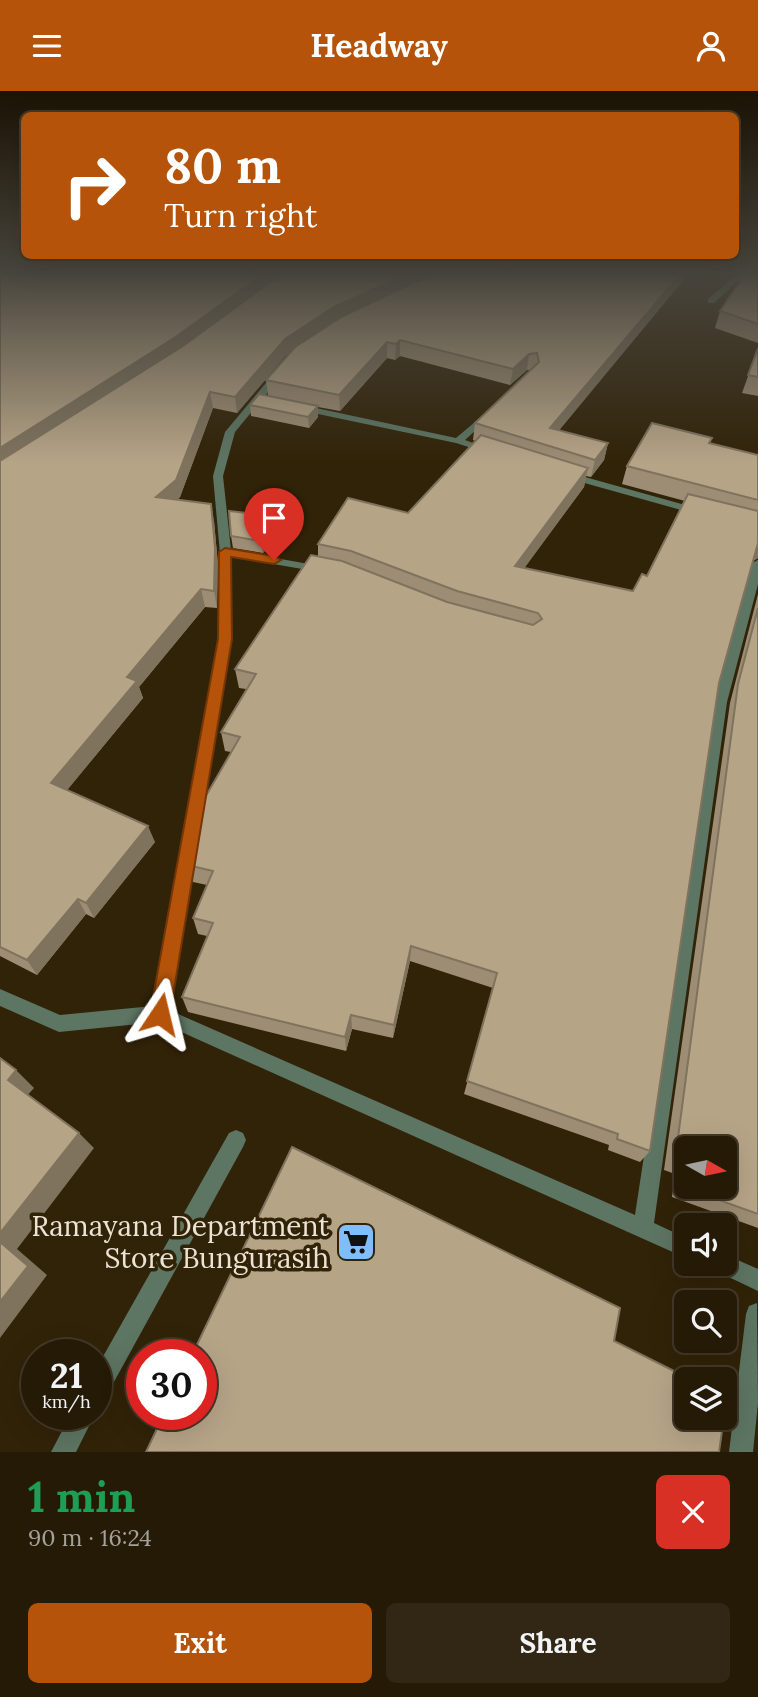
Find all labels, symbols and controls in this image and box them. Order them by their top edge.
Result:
text: Headway [310,25,448,66]
icon: menu [28,27,66,65]
icon: person [692,27,730,65]
text: 80 m [164,134,281,196]
icon: right [49,140,140,231]
text: Turn right [164,195,317,236]
pin [244,488,304,560]
icon: arrive [255,499,293,537]
position arrow [123,977,197,1051]
north arrow [674,1136,737,1199]
map controls [674,1136,737,1430]
place label: Ramayana Department Store Bungurasih [32,1208,329,1276]
button: sound [674,1213,737,1276]
supermarket icon: Ramayana Department Store Bungurasih [335,1221,377,1263]
button: search [674,1290,737,1353]
speed limit sign: 30 [126,1339,217,1430]
text: 21 [50,1353,83,1398]
button: layers [674,1367,737,1430]
text: km/h [42,1390,91,1413]
text: 1 min [28,1470,135,1524]
button: close [656,1475,730,1549]
text: 90 m · 16:24 [28,1523,152,1552]
button: Exit [28,1603,372,1683]
button: Share [386,1603,730,1683]

